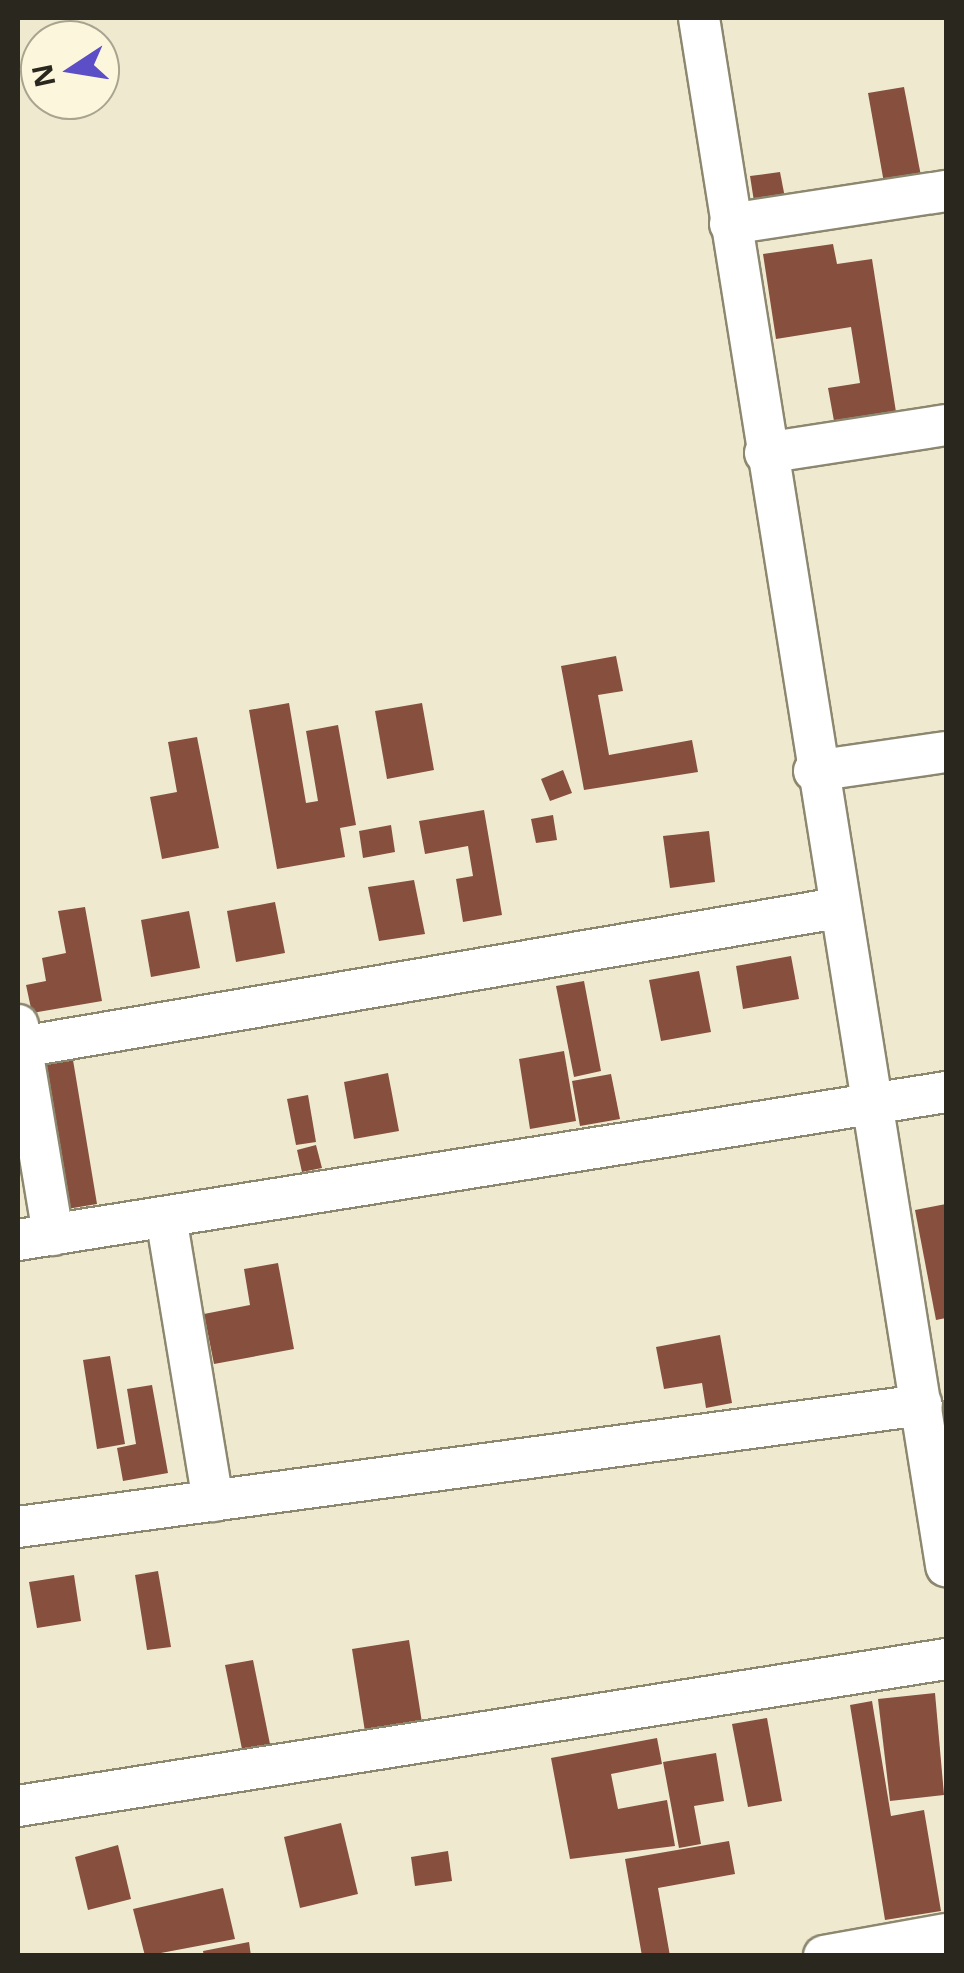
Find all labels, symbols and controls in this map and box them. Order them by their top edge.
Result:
north arrow [20,20,120,120]
text: N [22,61,64,91]

